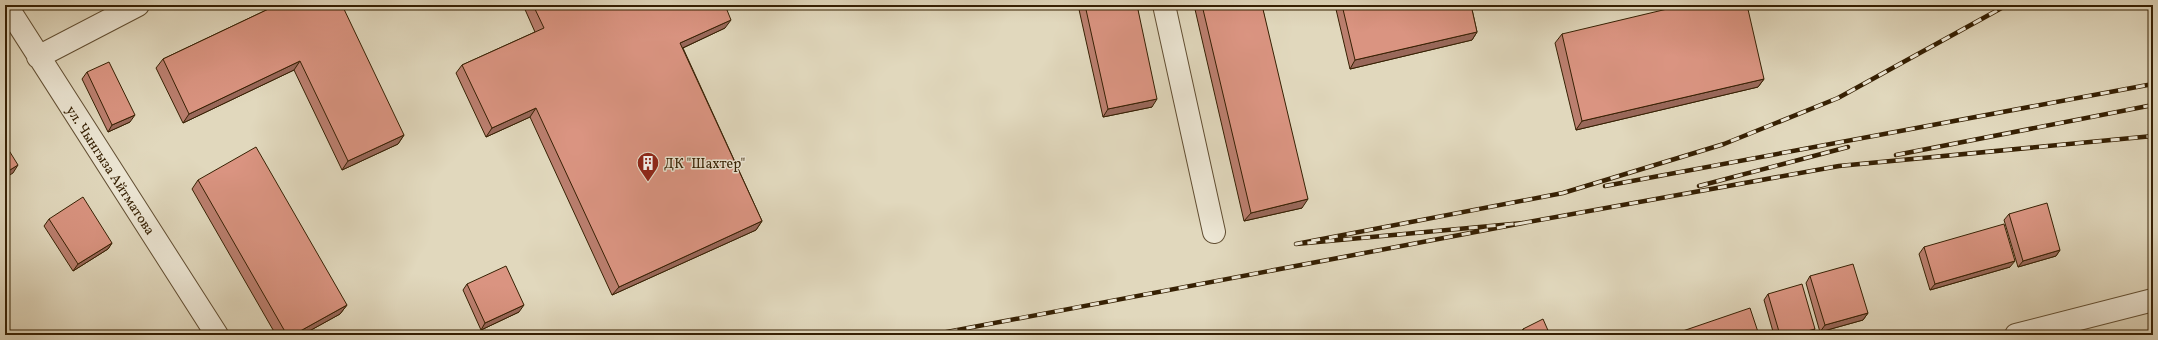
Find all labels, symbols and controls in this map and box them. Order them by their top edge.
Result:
street label: ул. Чынгыза Айтматова [61,102,159,239]
building icon: ДК "Шахтер" [635,150,661,183]
place label: ДК "Шахтер" [664,155,745,174]

